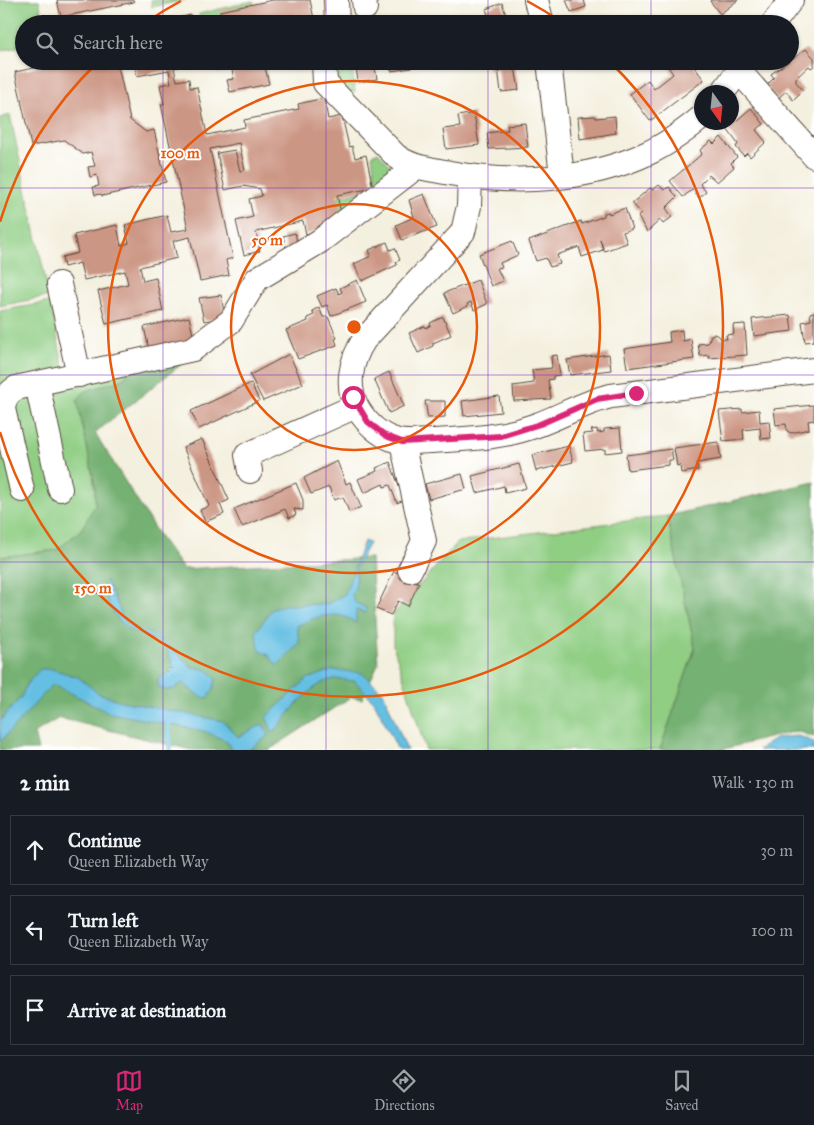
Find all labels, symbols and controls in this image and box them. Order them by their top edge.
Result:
search box [15,15,799,70]
icon: search [33,29,61,57]
text: Search here [73,31,163,54]
north arrow [694,85,739,130]
text: 100 m [160,144,200,162]
text: 50 m [251,231,283,249]
centre of rings [345,318,363,336]
route end [625,382,648,405]
route start [342,386,365,409]
text: 150 m [74,579,112,597]
text: 2 min [20,770,70,796]
text: Walk · 130 m [712,773,794,792]
text: Continue [68,829,141,852]
icon: ahead [21,836,49,864]
text: 30 m [760,841,793,860]
text: Queen Elizabeth Way [68,852,209,871]
text: Turn left [68,909,138,932]
icon: left [21,916,49,944]
text: 100 m [751,921,793,940]
text: Queen Elizabeth Way [68,932,209,951]
icon: arrive [21,996,49,1024]
text: Arrive at destination [68,999,226,1022]
tab: Map [115,1067,143,1114]
tab: Directions [374,1067,435,1114]
tab: Saved [665,1067,699,1114]

